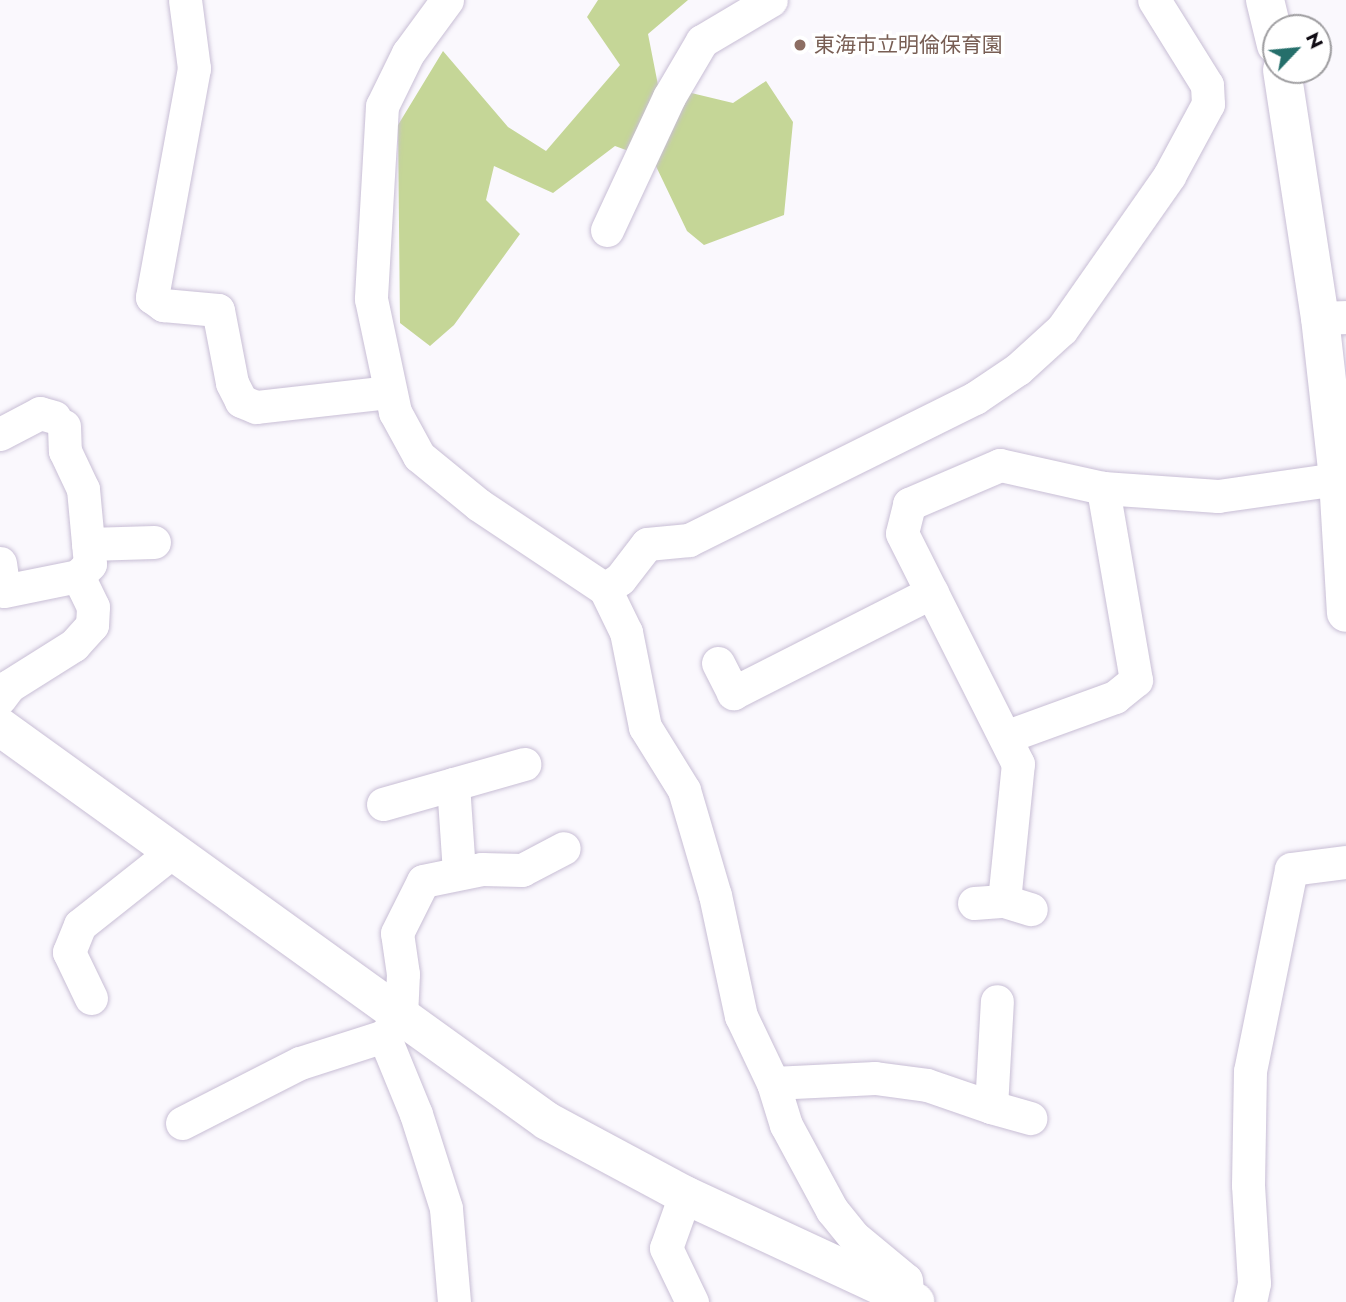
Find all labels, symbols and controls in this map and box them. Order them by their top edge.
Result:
north arrow [1262,14,1332,84]
text: N [1299,28,1330,53]
place label: 東海市立明倫保育園 [814,32,1003,58]
marker: 東海市立明倫保育園 [792,37,808,53]

